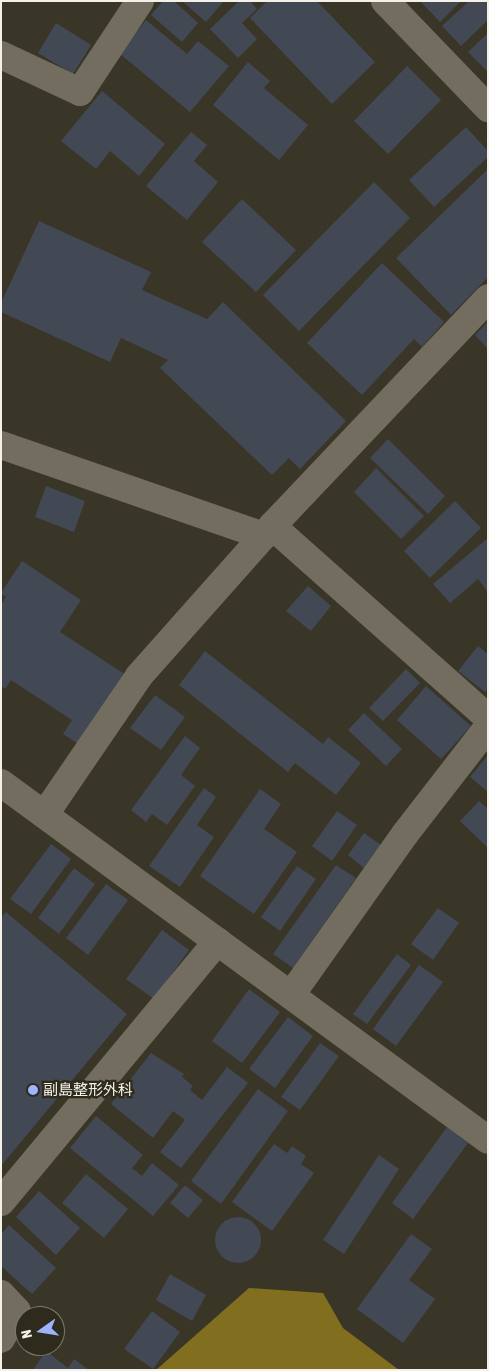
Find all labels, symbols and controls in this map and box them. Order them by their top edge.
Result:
place label: 副島整形外科 [43,1081,133,1099]
marker: 副島整形外科 [27,1084,39,1096]
north arrow [15,1306,65,1356]
text: N [18,1328,35,1340]

